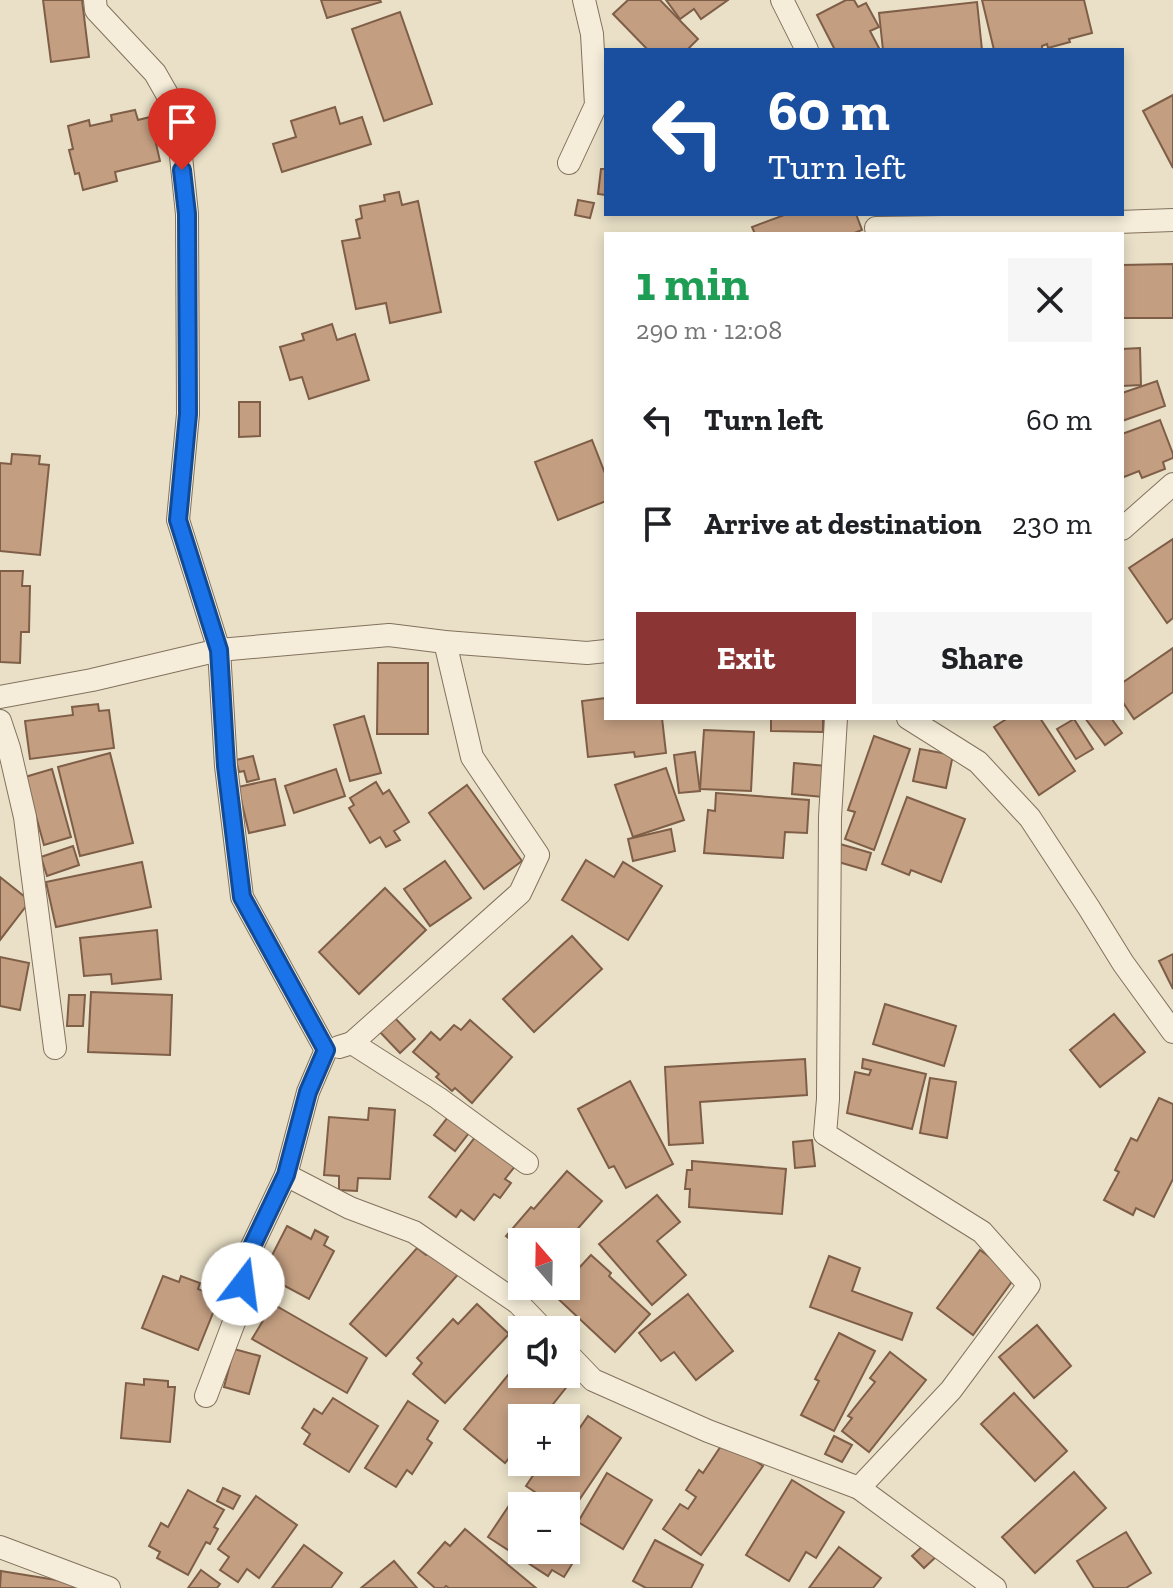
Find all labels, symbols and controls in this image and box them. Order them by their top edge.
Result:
text: 60 m [768,77,890,144]
icon: left [636,80,740,184]
pin [148,88,216,170]
icon: arrive [160,100,204,144]
text: Turn left [768,145,906,188]
text: 1 min [636,255,749,312]
button: close [1008,258,1092,342]
text: 290 m · 12:08 [636,314,782,346]
icon: left [636,398,680,442]
text: Turn left [704,402,823,438]
text: 60 m [1026,402,1092,438]
icon: arrive [636,502,680,546]
text: Arrive at destination [704,506,981,542]
text: 230 m [1012,506,1092,542]
button: Exit [636,612,856,704]
button: Share [872,612,1092,704]
north arrow [508,1228,580,1300]
map controls [508,1228,580,1564]
position arrow [201,1242,285,1326]
button: sound [508,1316,580,1388]
button: + [508,1404,580,1476]
button: − [508,1492,580,1564]

